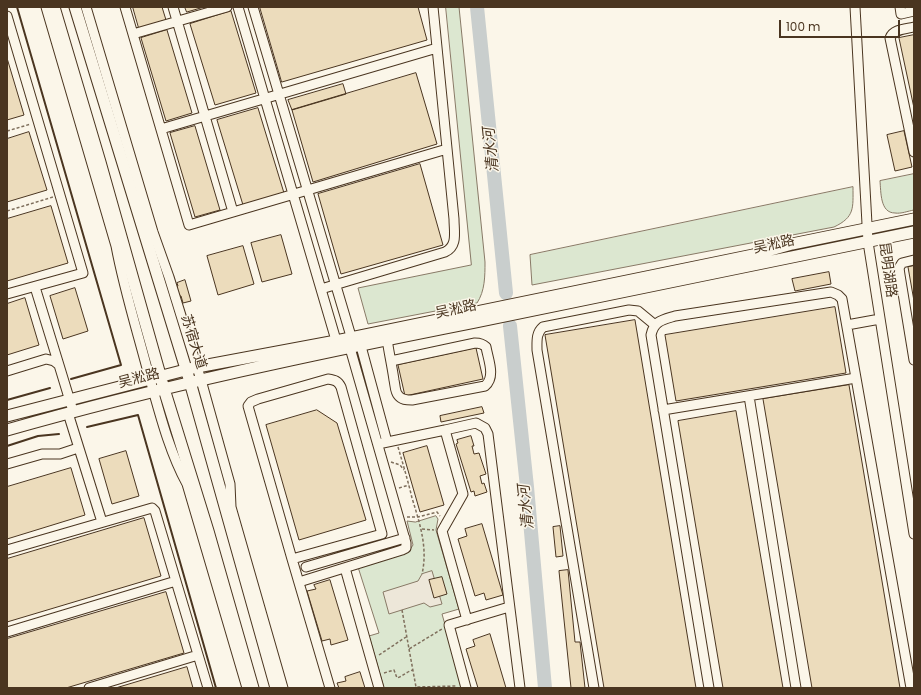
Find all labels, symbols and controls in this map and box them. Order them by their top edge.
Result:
scale bar [781,12,902,38]
text: 100 m [786,18,820,35]
water label: 清水河 [481,127,503,173]
street label: 吴淞路 [752,232,796,258]
street label: 昆明湖路 [875,241,899,299]
street label: 吴淞路 [434,297,478,323]
street label: 苏宿大道 [177,313,209,371]
street label: 吴淞路 [117,366,161,392]
water label: 清水河 [516,484,538,530]

